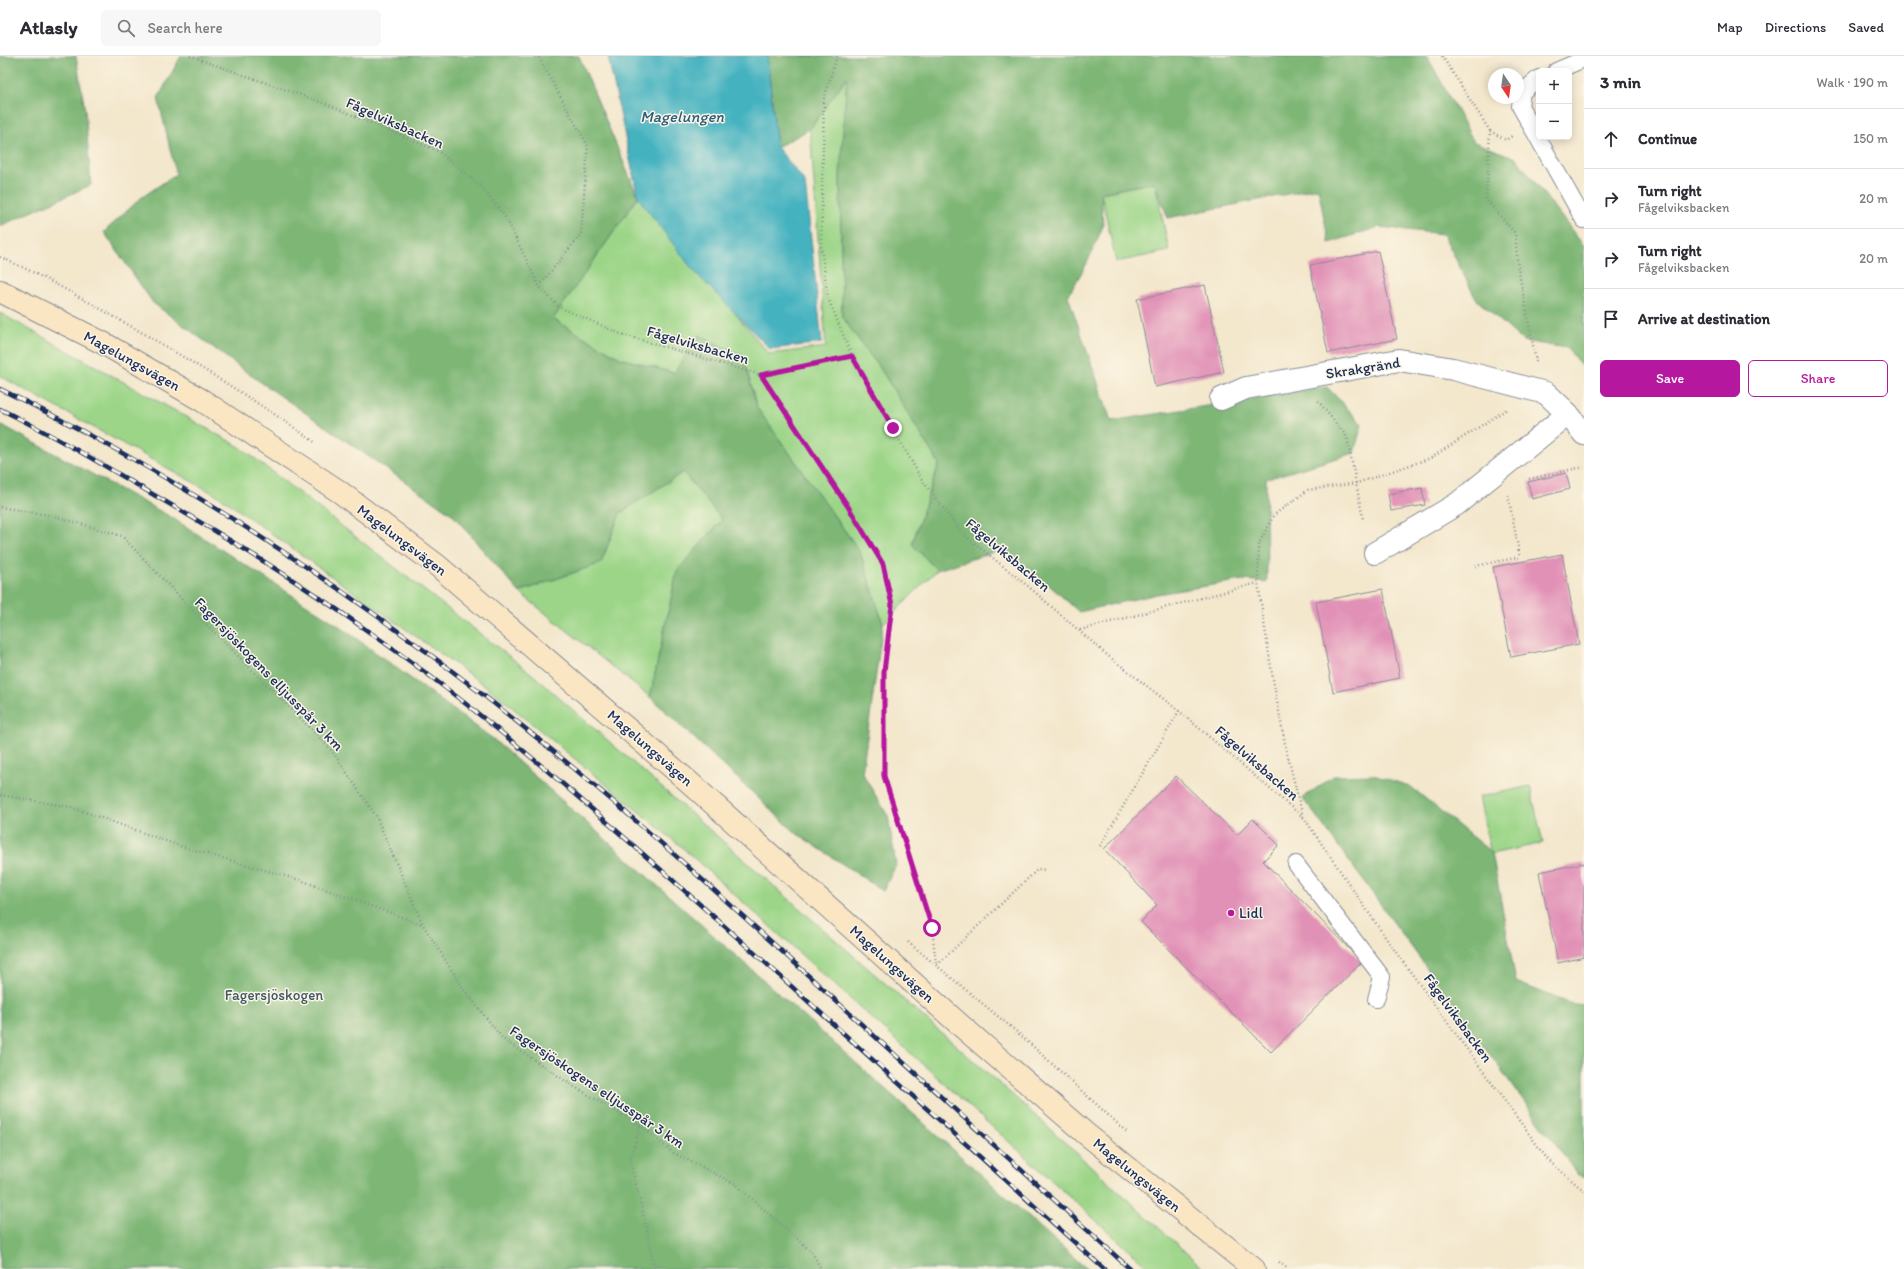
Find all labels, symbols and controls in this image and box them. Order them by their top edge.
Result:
search box [101,10,381,46]
text: Atlasly [20,16,77,39]
icon: search [115,17,137,39]
text: Search here [147,19,223,37]
text: Map [1717,19,1743,36]
text: Directions [1765,19,1826,36]
text: Saved [1848,19,1884,36]
north arrow [1488,68,1524,104]
map controls [1536,68,1572,140]
button: + [1536,68,1572,104]
text: 3 min [1600,72,1641,92]
text: Walk · 190 m [1817,75,1888,90]
street label: Fågelviksbacken [343,93,447,153]
button: − [1536,104,1572,140]
water label: Magelungen [640,107,724,126]
icon: ahead [1600,128,1622,150]
text: Continue [1638,130,1697,148]
text: 150 m [1853,131,1888,146]
text: Turn right [1638,182,1702,200]
icon: right [1600,188,1622,210]
text: 20 m [1859,191,1888,206]
text: Fågelviksbacken [1638,200,1729,215]
text: Turn right [1638,242,1702,260]
icon: right [1600,248,1622,270]
text: 20 m [1859,251,1888,266]
text: Fågelviksbacken [1638,260,1729,275]
icon: arrive [1600,308,1622,330]
text: Arrive at destination [1638,310,1770,328]
street label: Fågelviksbacken [645,322,752,368]
street label: Magelungsvägen [81,327,183,395]
street label: Skrakgränd [1324,353,1402,383]
button: Save [1600,360,1740,397]
button: Share [1748,360,1888,397]
route end [884,419,902,437]
street label: Magelungsvägen [354,500,450,580]
street label: Fågelviksbacken [962,514,1054,596]
street label: Fagersjöskogens elljusspår 3 km [191,593,347,755]
street label: Magelungsvägen [604,706,696,790]
street label: Fågelviksbacken [1211,722,1303,805]
place label: Lidl [1239,904,1264,922]
marker: Lidl [1226,908,1236,918]
route start [923,919,941,937]
street label: Magelungsvägen [846,921,938,1007]
street label: Fågelviksbacken [1420,970,1497,1066]
park label: Fagersjöskogen [225,986,323,1004]
street label: Fagersjöskogens elljusspår 3 km [506,1022,688,1152]
street label: Magelungsvägen [1090,1134,1184,1216]

